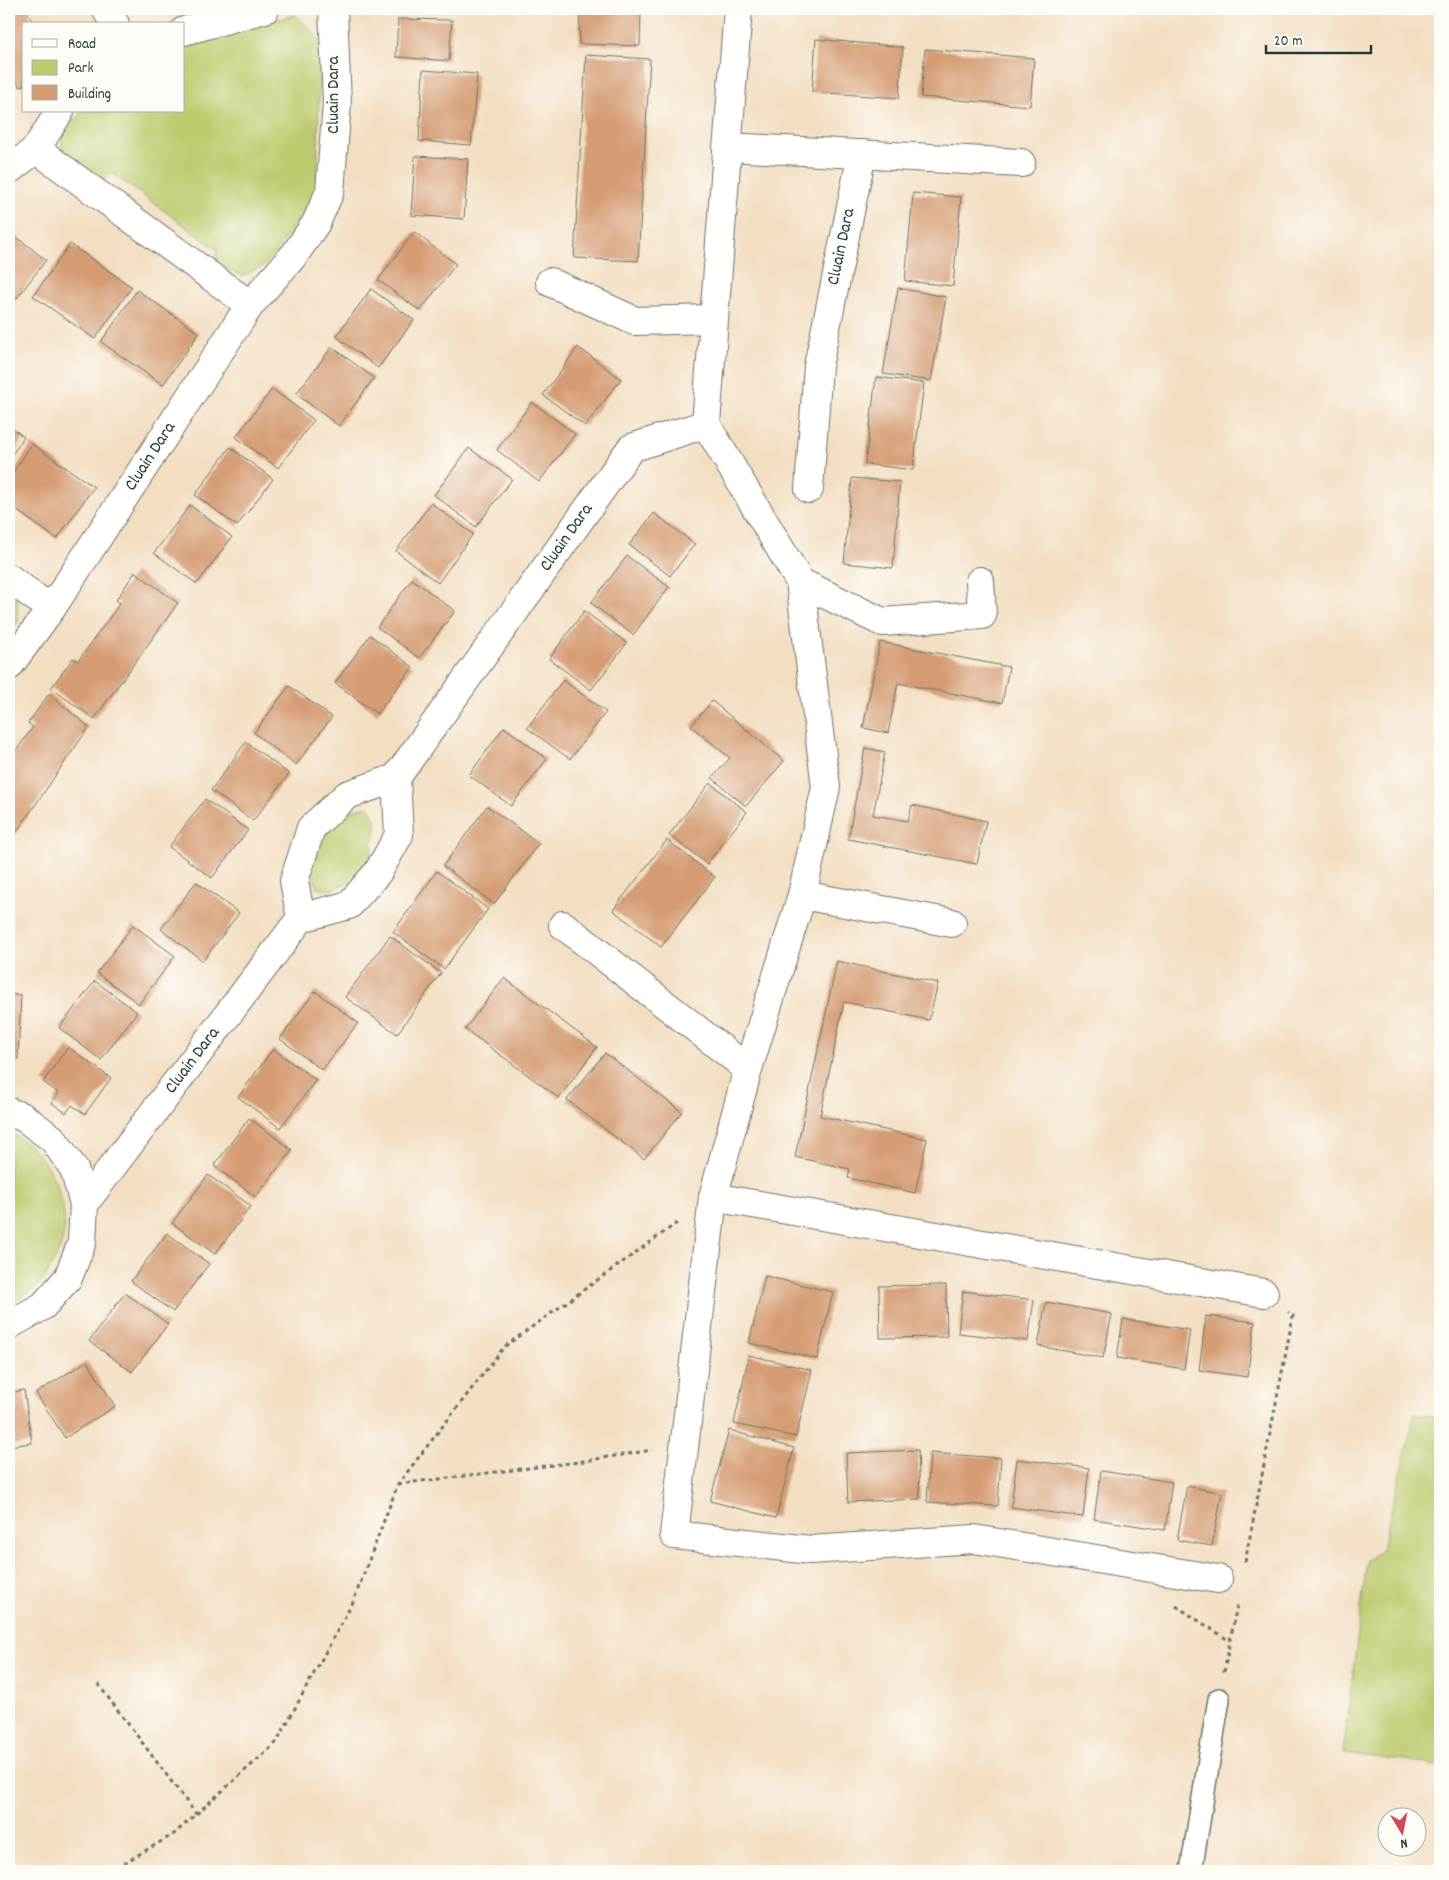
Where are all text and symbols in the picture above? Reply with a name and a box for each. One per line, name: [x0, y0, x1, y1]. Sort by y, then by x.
legend: [22, 22, 185, 112]
scale bar: [1266, 22, 1372, 54]
text: 20 m: [1274, 31, 1302, 53]
text: Road: [68, 34, 96, 56]
street label: Cluain Dara: [322, 55, 347, 134]
text: Park: [68, 58, 94, 80]
text: Building: [68, 84, 111, 106]
street label: Cluain Dara: [822, 206, 862, 288]
street label: Cluain Dara: [119, 417, 183, 497]
street label: Cluain Dara: [534, 498, 600, 577]
street label: Cluain Dara: [160, 1022, 227, 1100]
north arrow: [1376, 1808, 1426, 1858]
text: N: [1399, 1832, 1409, 1853]

